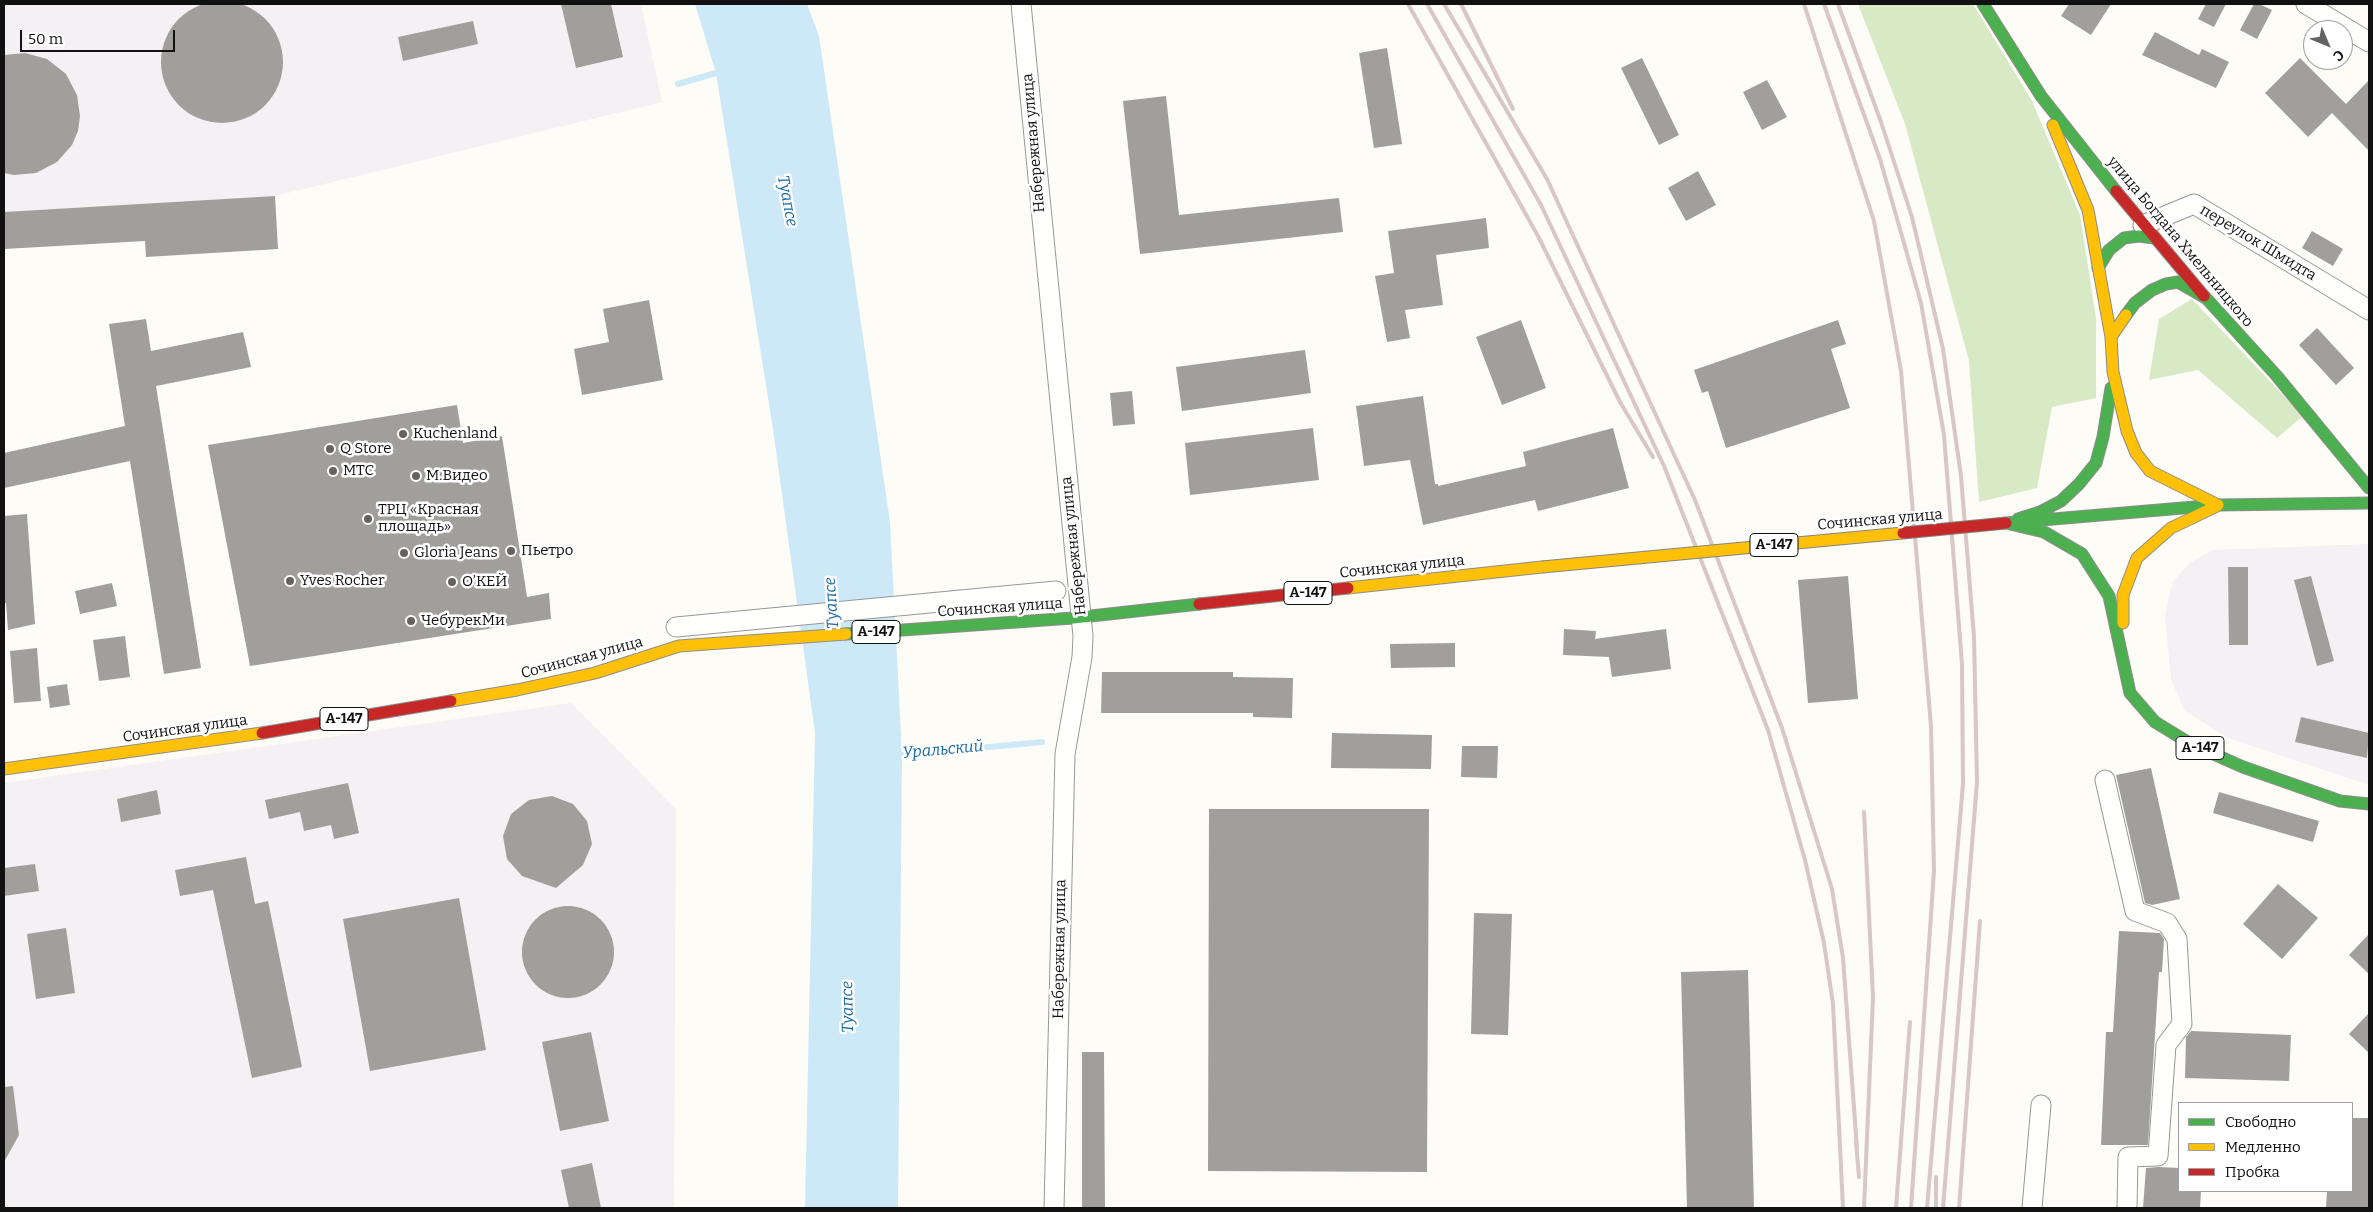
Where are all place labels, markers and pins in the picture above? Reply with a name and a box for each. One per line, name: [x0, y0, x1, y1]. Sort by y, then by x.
place label: Kuchenland: [413, 425, 498, 443]
marker: Kuchenland: [397, 428, 409, 440]
place label: Q Store: [340, 440, 391, 458]
marker: Q Store: [324, 443, 336, 455]
place label: МТС: [343, 462, 374, 480]
marker: МТС: [327, 465, 339, 477]
place label: М.Видео: [426, 467, 487, 485]
marker: М.Видео: [410, 470, 422, 482]
place label: ТРЦ «Красная площадь»: [378, 501, 479, 536]
marker: ТРЦ «Красная площадь»: [362, 513, 374, 525]
place label: Пьетро: [521, 542, 573, 560]
place label: Gloria Jeans: [414, 544, 498, 562]
marker: Пьетро: [505, 545, 517, 557]
marker: Gloria Jeans: [398, 547, 410, 559]
place label: Yves Rocher: [300, 572, 385, 590]
place label: О’КЕЙ: [462, 573, 507, 591]
marker: Yves Rocher: [284, 575, 296, 587]
marker: О’КЕЙ: [446, 576, 458, 588]
place label: ЧебурекМи: [421, 612, 505, 630]
marker: ЧебурекМи: [405, 615, 417, 627]

